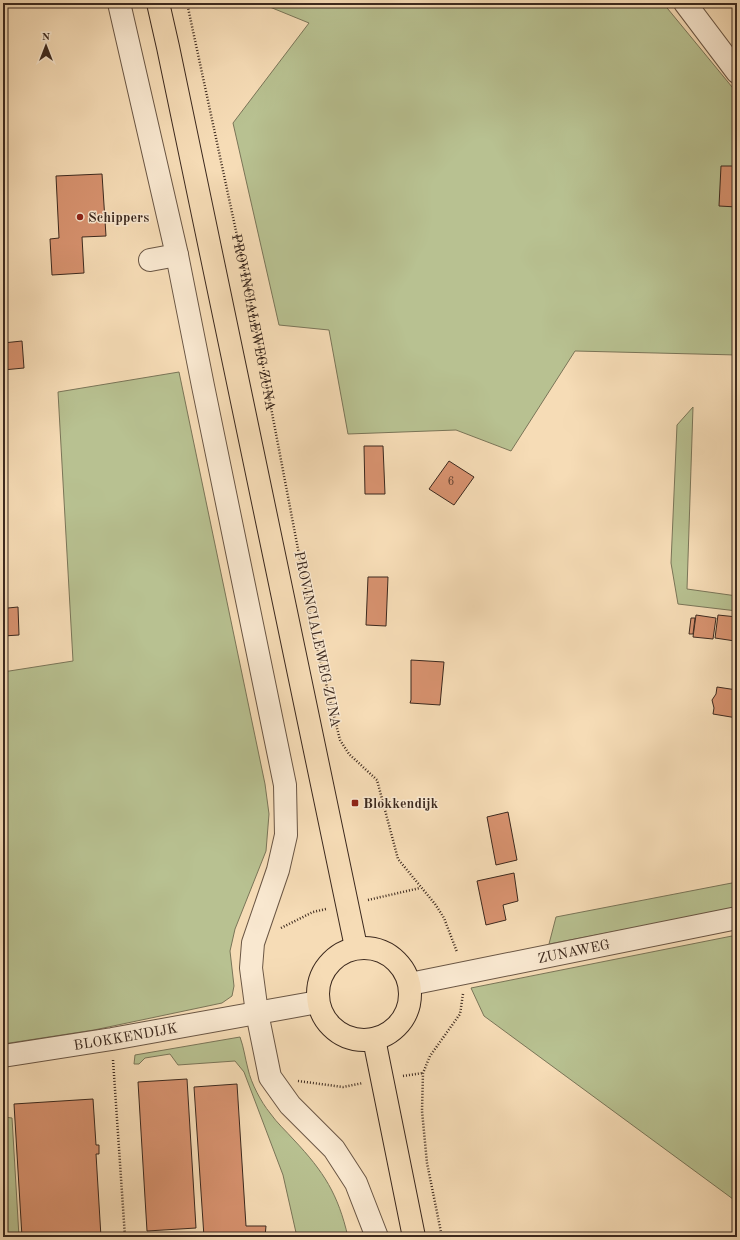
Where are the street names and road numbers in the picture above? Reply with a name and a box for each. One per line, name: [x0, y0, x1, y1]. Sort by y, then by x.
street label: PROVINCIALEWEG ZUNA: [229, 233, 277, 412]
street label: PROVINCIALEWEG ZUNA: [291, 550, 343, 729]
street label: ZUNAWEG: [536, 938, 611, 966]
street label: BLOKKENDIJK: [73, 1021, 179, 1053]

